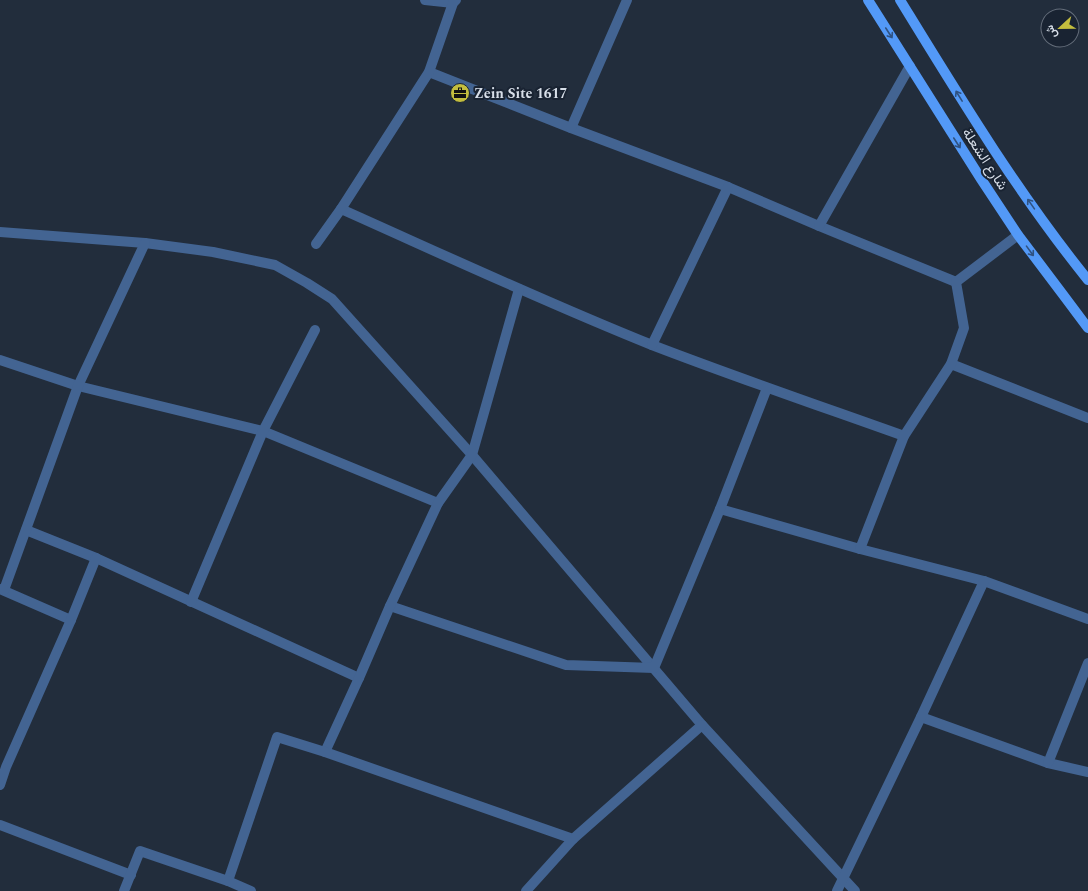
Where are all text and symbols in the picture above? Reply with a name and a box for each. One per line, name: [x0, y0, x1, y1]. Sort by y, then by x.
north arrow: [1040, 8, 1080, 48]
text: ش: [1041, 22, 1062, 41]
one-way arrow: [885, 27, 893, 38]
office icon: Zein Site 1617: [449, 82, 471, 104]
place label: Zein Site 1617: [474, 83, 567, 104]
one-way arrow: [955, 91, 963, 102]
street label: شارع الشعلة: [957, 124, 1013, 194]
one-way arrow: [954, 137, 962, 149]
one-way arrow: [1027, 199, 1035, 210]
one-way arrow: [1026, 245, 1034, 256]

